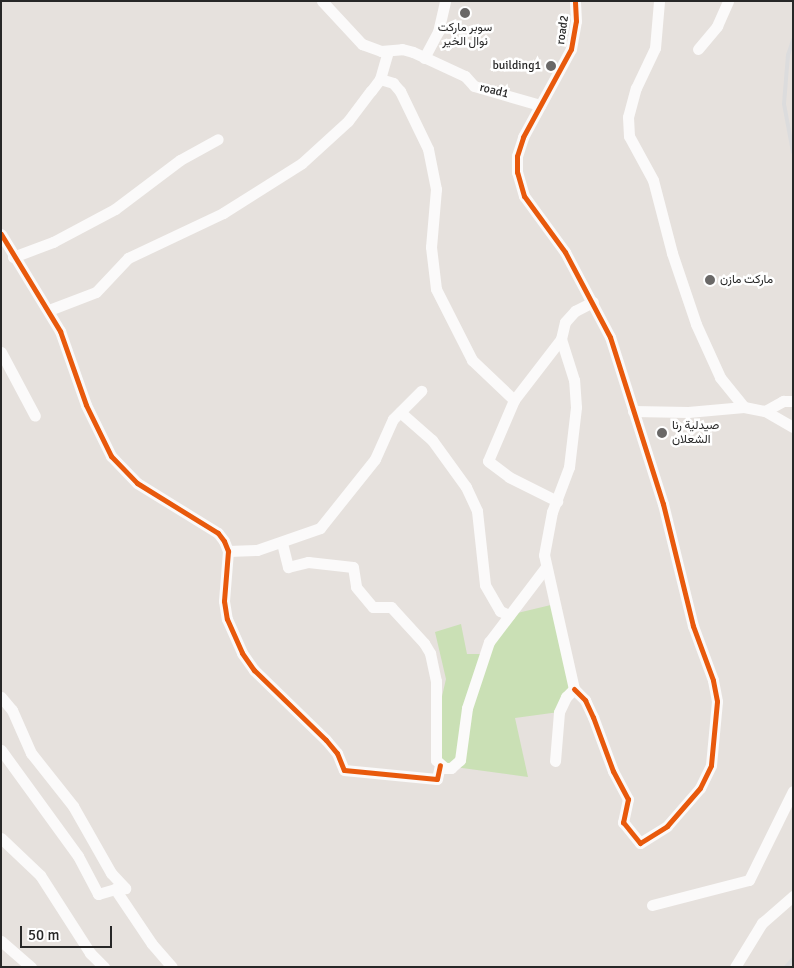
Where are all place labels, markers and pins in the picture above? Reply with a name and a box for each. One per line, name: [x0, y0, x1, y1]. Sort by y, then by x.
marker: سوبر ماركت نوال الخير: [459, 7, 471, 19]
place label: سوبر ماركت نوال الخير: [438, 21, 492, 49]
place label: building1: [493, 59, 541, 73]
marker: building1: [545, 60, 557, 72]
place label: ماركت مازن: [720, 273, 773, 287]
marker: ماركت مازن: [704, 274, 716, 286]
place label: صيدلية رنا الشعلان: [672, 419, 719, 447]
marker: صيدلية رنا الشعلان: [656, 427, 668, 439]

